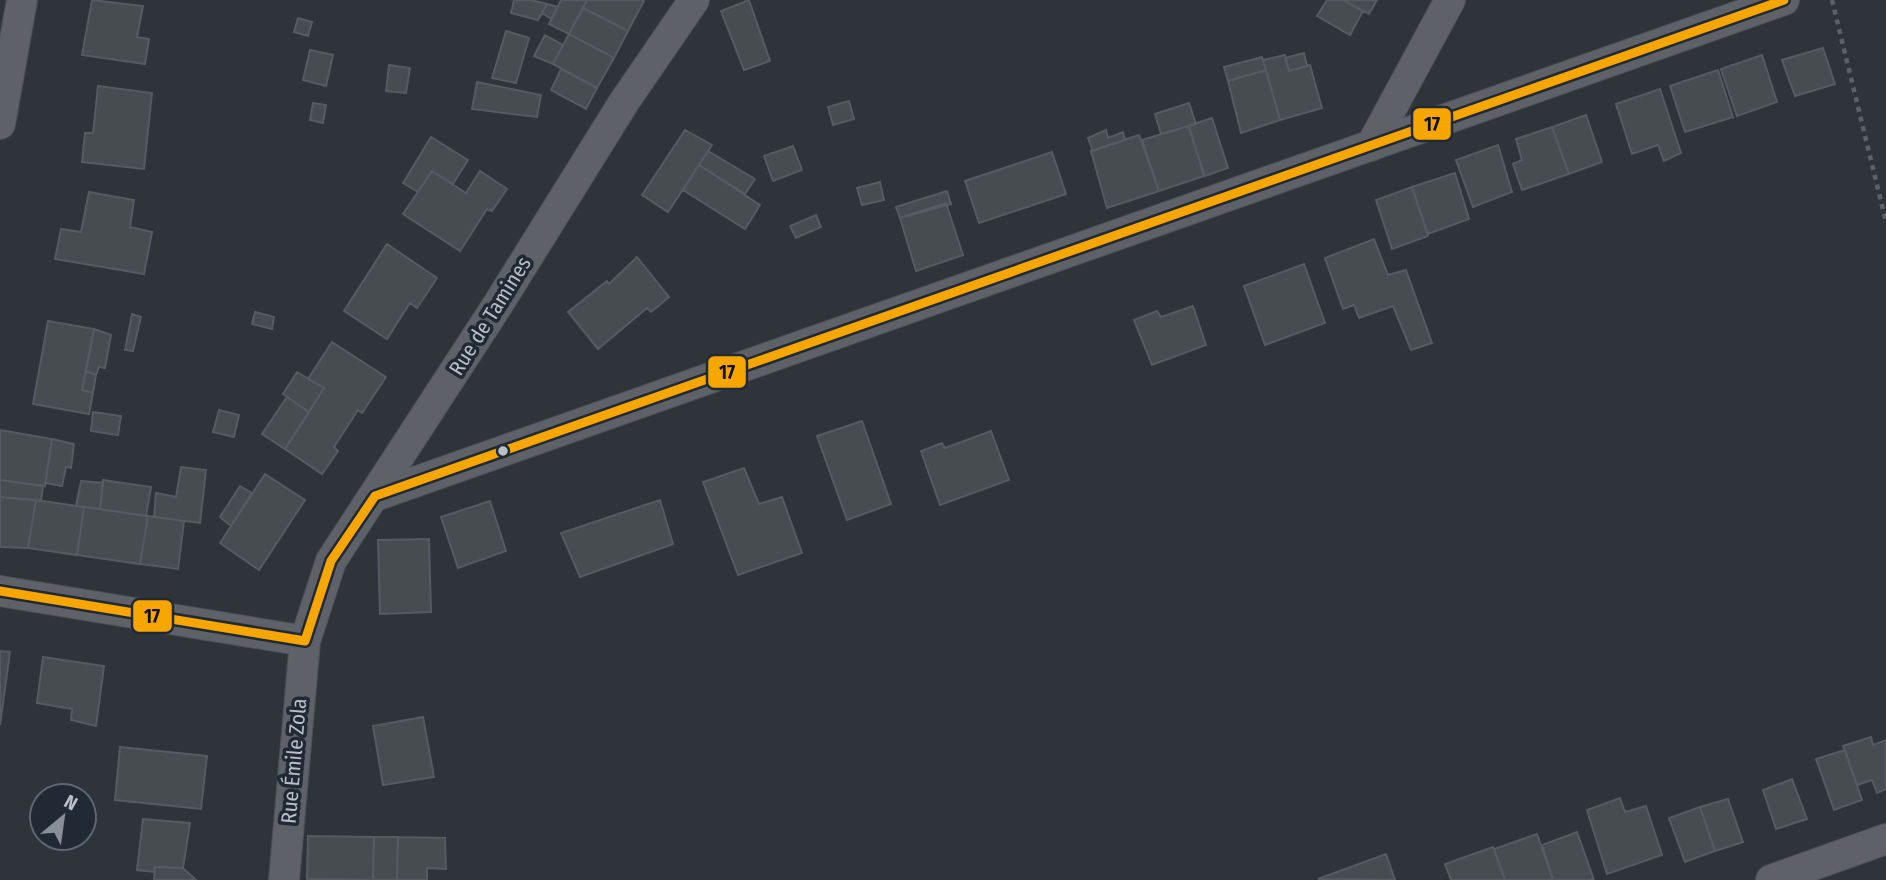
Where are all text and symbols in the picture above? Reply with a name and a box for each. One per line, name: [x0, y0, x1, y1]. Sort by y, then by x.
line badge: 17: [1412, 107, 1452, 141]
text: 17: [1424, 113, 1440, 136]
street label: Rue de Tamines: [443, 252, 537, 380]
line badge: 17: [707, 355, 747, 389]
text: 17: [719, 361, 735, 384]
unlabelled marker: [496, 444, 510, 458]
line badge: 17: [132, 599, 173, 633]
text: 17: [144, 605, 160, 628]
street label: Rue Émile Zola: [276, 697, 312, 825]
north arrow: [28, 782, 98, 852]
text: N: [60, 790, 82, 815]

